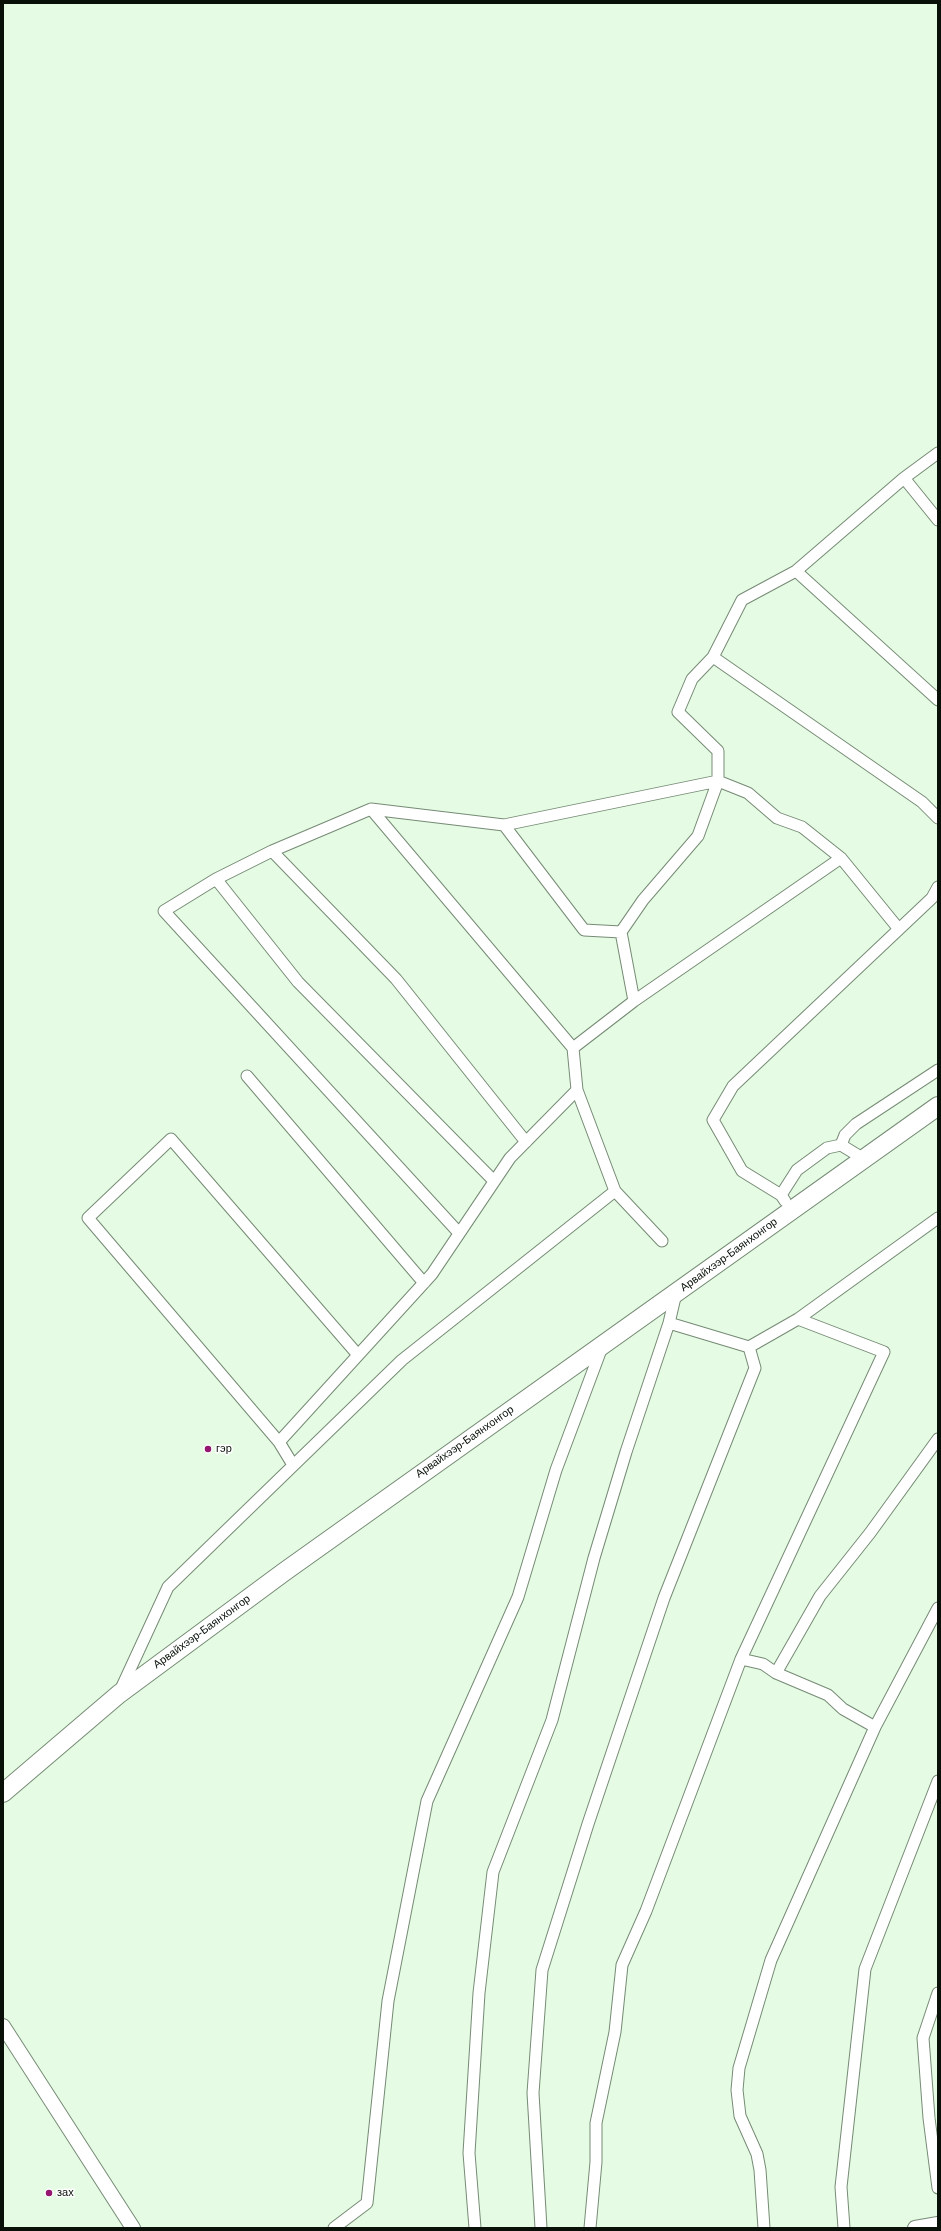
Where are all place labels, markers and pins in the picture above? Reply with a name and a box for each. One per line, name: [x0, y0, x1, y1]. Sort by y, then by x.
place label: гэр: [216, 1442, 232, 1456]
marker: гэр: [203, 1444, 213, 1454]
place label: зах: [57, 2186, 74, 2200]
marker: зах: [44, 2188, 54, 2198]

